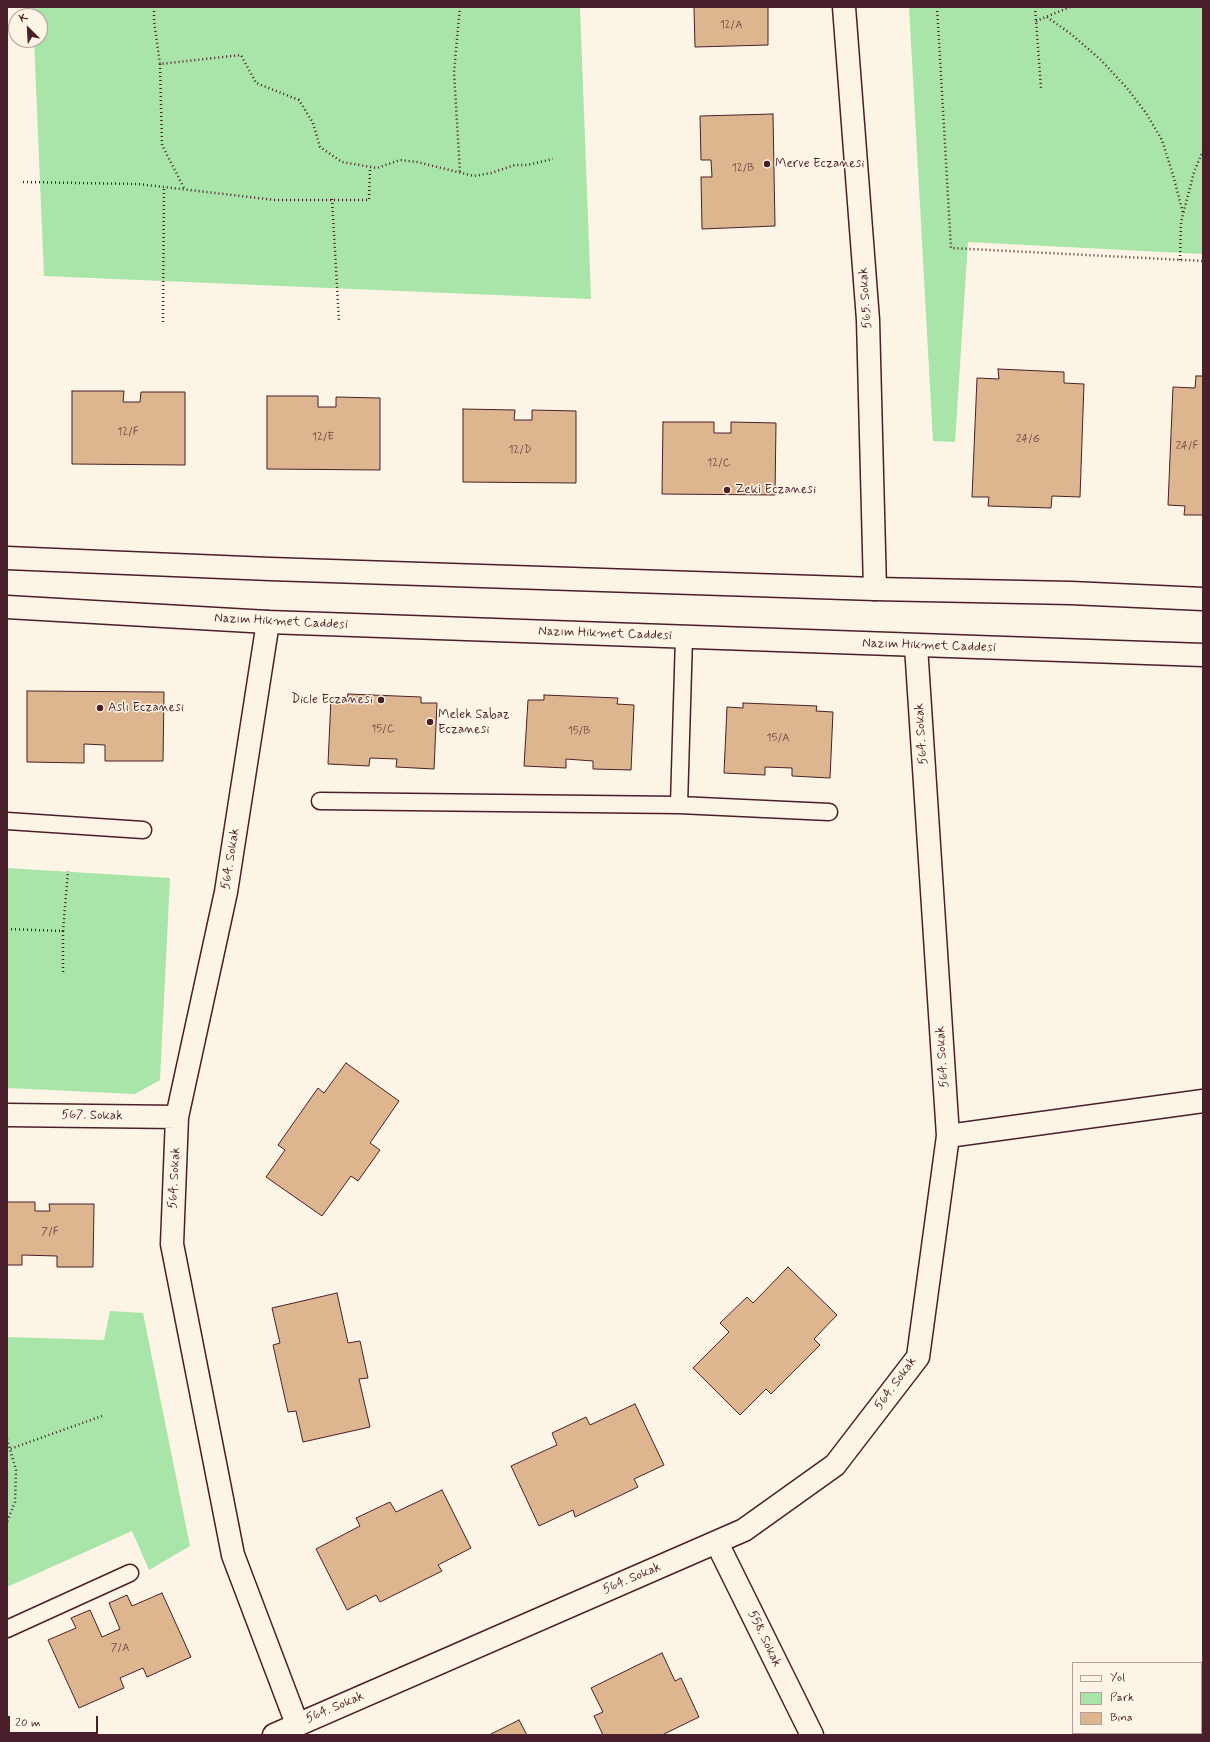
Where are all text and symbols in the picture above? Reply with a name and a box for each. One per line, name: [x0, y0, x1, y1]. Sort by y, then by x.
north arrow: [8, 8, 48, 48]
text: K: [17, 10, 30, 26]
house number: 12/A: [720, 19, 742, 33]
place label: Merve Eczanesi: [775, 156, 865, 172]
marker: Merve Eczanesi: [762, 159, 772, 169]
house number: 12/B: [732, 162, 754, 176]
street label: 565. Sokak: [856, 267, 876, 329]
house number: 12/F: [117, 426, 139, 440]
house number: 12/E: [312, 431, 334, 445]
house number: 24/G: [1016, 433, 1040, 447]
house number: 24/F: [1176, 440, 1198, 454]
house number: 12/D: [508, 444, 532, 458]
house number: 12/C: [707, 457, 731, 471]
place label: Zeki Eczanesi: [735, 482, 816, 498]
marker: Zeki Eczanesi: [722, 485, 732, 495]
street label: Nazım Hikmet Caddesi: [214, 611, 348, 633]
street label: Nazım Hikmet Caddesi: [538, 624, 672, 644]
street label: Nazım Hikmet Caddesi: [862, 636, 996, 656]
place label: Dicle Eczanesi: [291, 692, 373, 708]
marker: Dicle Eczanesi: [376, 695, 386, 705]
place label: Aslı Eczanesi: [108, 700, 184, 716]
marker: Aslı Eczanesi: [95, 703, 105, 713]
street label: 564. Sokak: [912, 703, 932, 765]
place label: Melek Sabaz Eczanesi: [438, 707, 510, 738]
marker: Melek Sabaz Eczanesi: [425, 717, 435, 727]
house number: 15/C: [371, 723, 395, 737]
house number: 15/B: [568, 725, 590, 739]
house number: 15/A: [767, 732, 789, 746]
street label: 564. Sokak: [218, 827, 244, 891]
street label: 564. Sokak: [933, 1026, 953, 1088]
street label: 567. Sokak: [61, 1108, 123, 1124]
street label: 564. Sokak: [166, 1147, 184, 1209]
house number: 7/F: [41, 1226, 59, 1240]
street label: 564. Sokak: [872, 1354, 920, 1414]
street label: 564. Sokak: [601, 1560, 663, 1598]
street label: 558. Sokak: [744, 1608, 784, 1670]
house number: 7/A: [111, 1642, 129, 1656]
legend: [1072, 1662, 1202, 1734]
text: Yol: [1110, 1670, 1125, 1686]
street label: 564. Sokak: [304, 1689, 366, 1727]
text: Park: [1110, 1690, 1134, 1706]
scale bar: [10, 1708, 100, 1734]
text: Bina: [1110, 1710, 1133, 1726]
text: 20 m: [15, 1715, 41, 1731]

